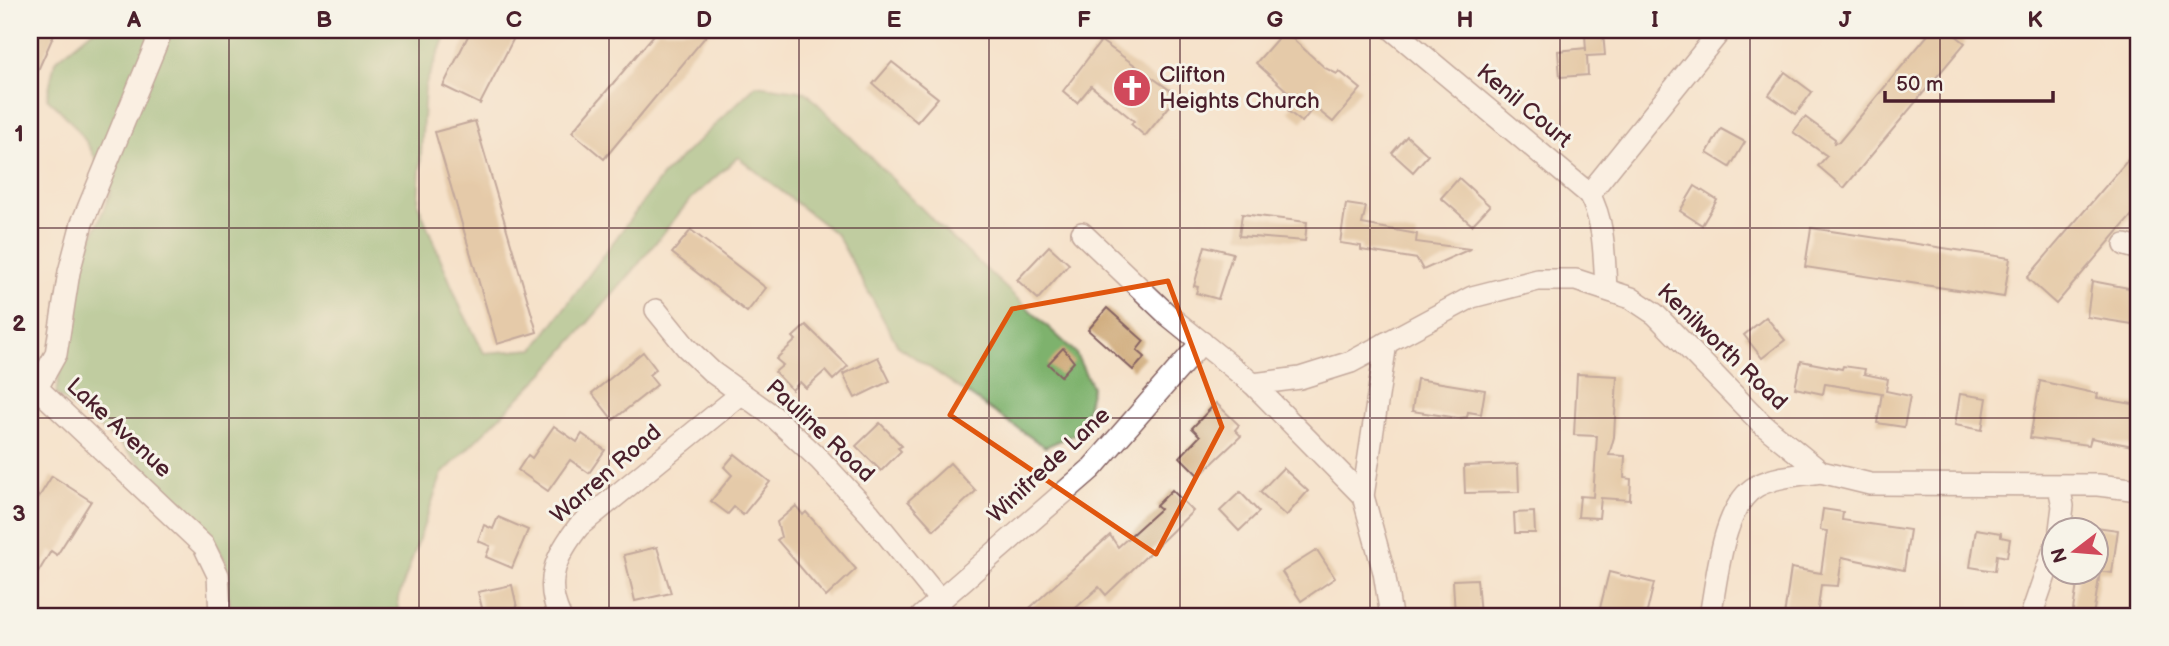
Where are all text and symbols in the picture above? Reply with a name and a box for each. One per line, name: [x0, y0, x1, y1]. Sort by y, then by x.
text: A: [126, 6, 142, 34]
text: B: [316, 6, 332, 34]
text: C: [506, 6, 522, 34]
text: D: [696, 6, 712, 34]
text: E: [887, 6, 902, 34]
text: F: [1077, 6, 1091, 34]
text: G: [1267, 6, 1284, 34]
text: H: [1456, 6, 1474, 34]
text: I: [1651, 6, 1659, 34]
text: J: [1839, 6, 1852, 34]
text: K: [2027, 6, 2043, 34]
street label: Kenil Court: [1471, 58, 1577, 154]
scale bar: [1885, 60, 2054, 104]
place label: Clifton Heights Church: [1159, 61, 1320, 115]
church icon: Clifton Heights Church: [1111, 67, 1153, 109]
text: 50 m: [1896, 72, 1943, 97]
text: 1: [14, 120, 24, 148]
street label: Kenilworth Road: [1651, 278, 1793, 416]
text: 2: [12, 310, 26, 338]
street label: Lake Avenue: [61, 372, 177, 484]
street label: Pauline Road: [760, 374, 880, 488]
street label: Winifrede Lane: [982, 401, 1116, 529]
street label: Warren Road: [545, 418, 667, 530]
text: 3: [12, 500, 26, 528]
north arrow: [2039, 516, 2110, 586]
text: N: [2047, 545, 2073, 565]

